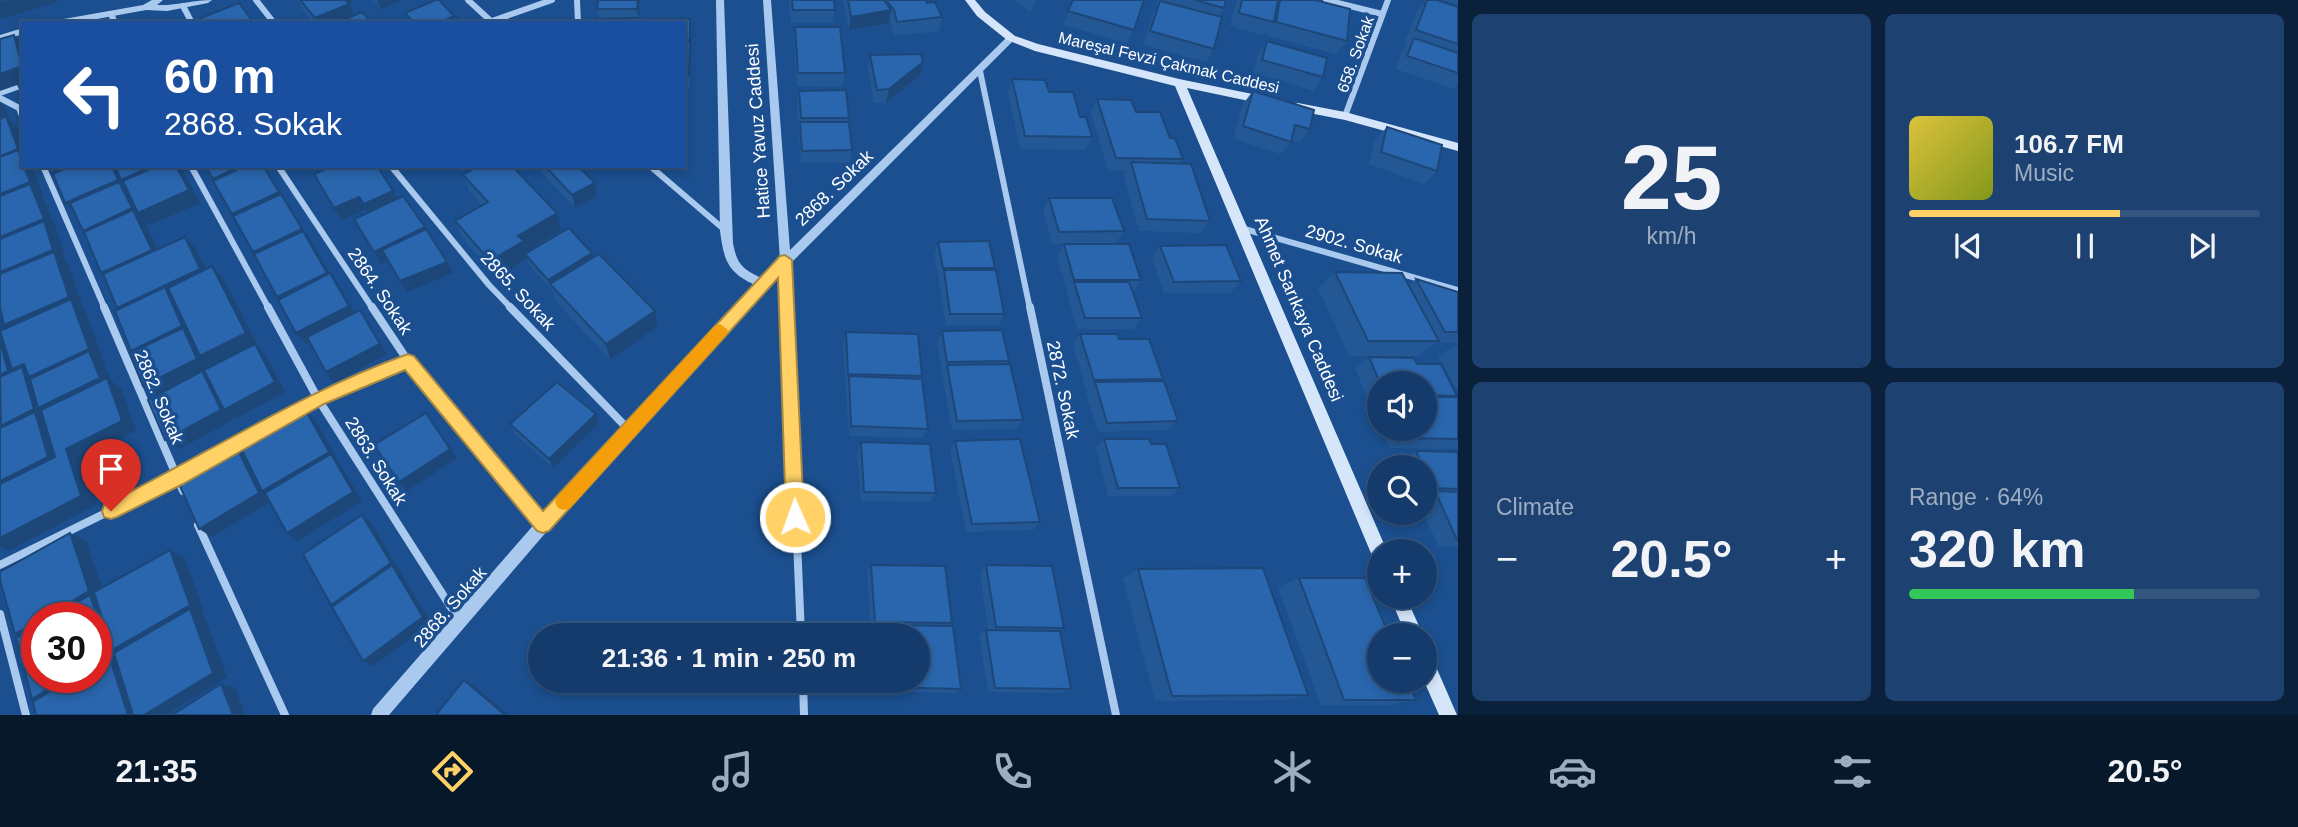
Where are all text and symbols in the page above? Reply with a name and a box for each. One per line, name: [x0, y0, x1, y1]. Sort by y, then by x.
street label: 658. Sokak: [1334, 13, 1377, 95]
street label: Mareşal Fevzi Çakmak Caddesi: [1057, 29, 1281, 96]
street label: Hatice Yavuz Caddesi: [742, 43, 774, 219]
icon: left: [49, 49, 140, 140]
text: 60 m: [164, 49, 276, 103]
text: 2868. Sokak: [164, 106, 342, 142]
text: 25: [1621, 127, 1722, 228]
text: 106.7 FM: [2014, 129, 2124, 159]
street label: 2868. Sokak: [791, 145, 878, 230]
text: Music: [2014, 160, 2074, 186]
street label: Ahmet Sarıkaya Caddesi: [1251, 213, 1347, 405]
street label: 2902. Sokak: [1303, 221, 1406, 268]
text: km/h: [1647, 223, 1696, 249]
icon: previous: [1949, 227, 1987, 265]
icon: pause: [2066, 227, 2104, 265]
icon: next: [2183, 227, 2221, 265]
street label: 2864. Sokak: [344, 244, 417, 339]
street label: 2865. Sokak: [477, 248, 560, 335]
street label: 2872. Sokak: [1043, 339, 1083, 442]
street label: 2862. Sokak: [130, 347, 188, 448]
map controls: [1367, 371, 1437, 693]
button: sound: [1367, 371, 1437, 441]
street label: 2863. Sokak: [341, 413, 412, 510]
pin: [81, 439, 141, 511]
icon: arrive: [92, 450, 130, 488]
button: search: [1367, 455, 1437, 525]
position arrow: [758, 480, 832, 554]
text: Range · 64%: [1909, 484, 2043, 510]
text: Climate: [1496, 494, 1574, 520]
text: 320 km: [1909, 520, 2085, 578]
text: 20.5°: [1610, 530, 1733, 588]
text: −: [1496, 538, 1518, 580]
text: +: [1825, 538, 1847, 580]
button: +: [1367, 539, 1437, 609]
street label: 2868. Sokak: [410, 562, 491, 651]
speed limit sign: 30: [21, 602, 112, 693]
button: −: [1367, 623, 1437, 693]
text: 21:36 · 1 min · 250 m: [602, 643, 856, 673]
icon: directions: [428, 747, 477, 796]
icon: music: [708, 747, 757, 796]
icon: phone: [988, 747, 1037, 796]
icon: climate: [1268, 747, 1317, 796]
icon: car: [1548, 747, 1597, 796]
icon: filters: [1828, 747, 1877, 796]
text: 21:35: [115, 753, 197, 789]
text: 20.5°: [2107, 753, 2182, 789]

